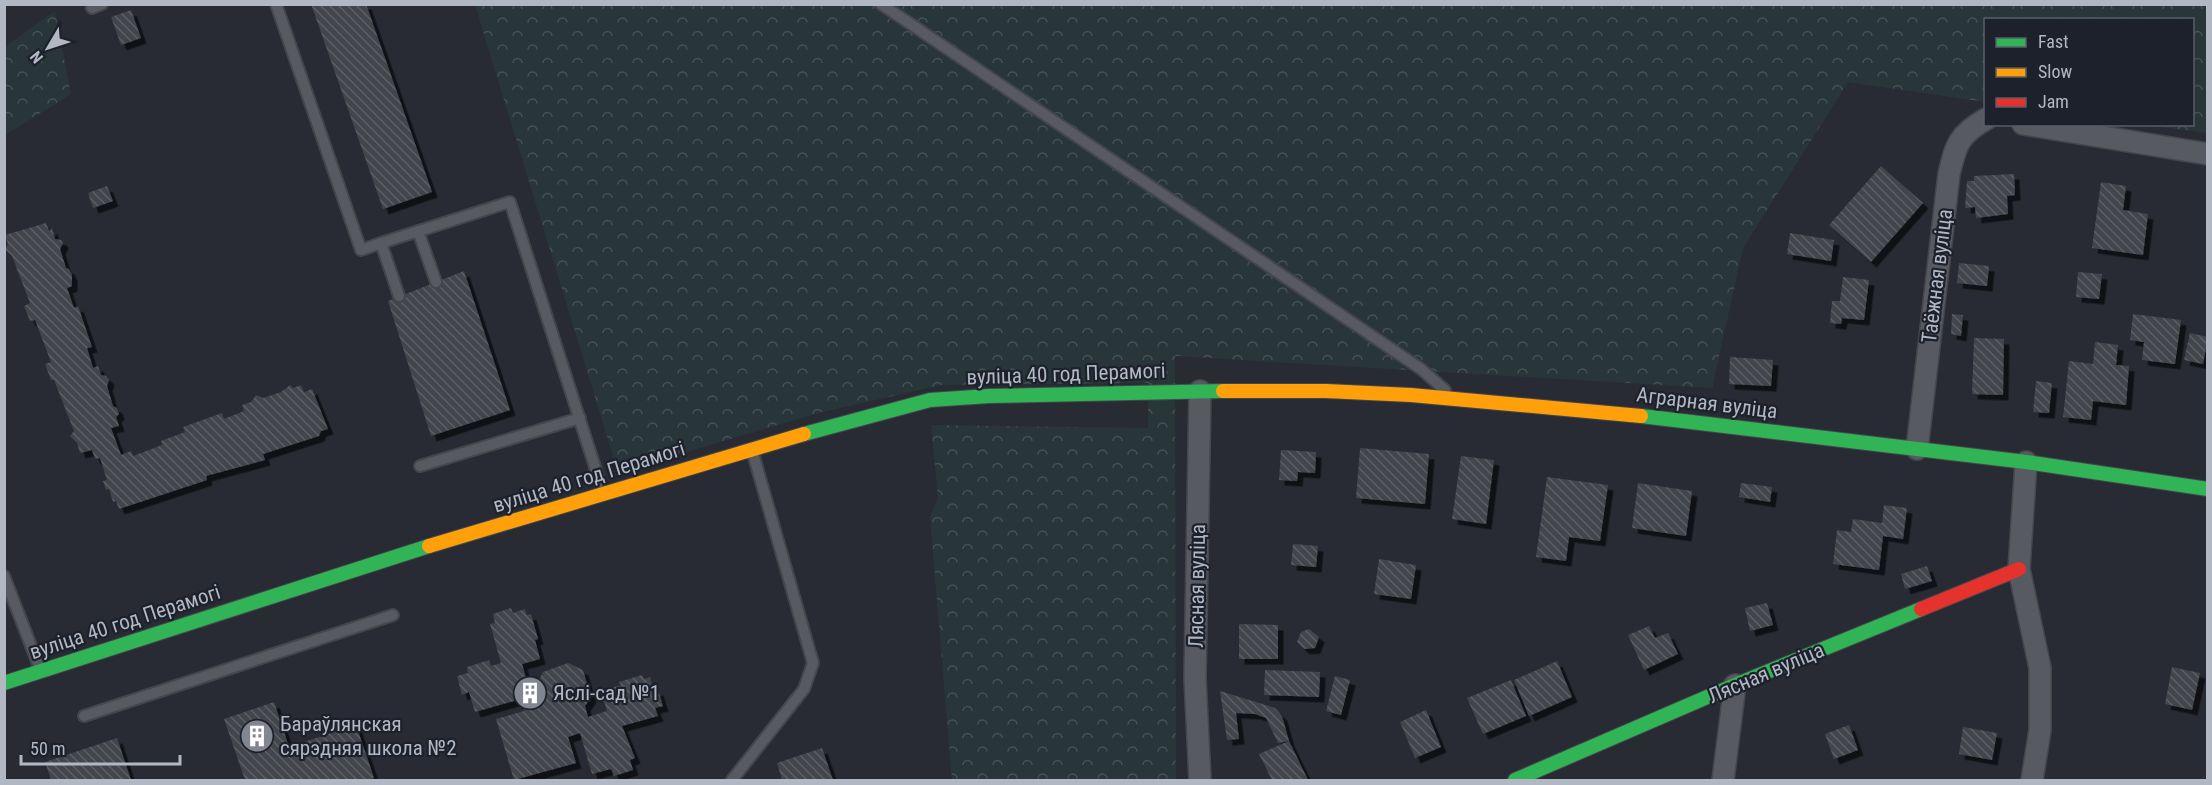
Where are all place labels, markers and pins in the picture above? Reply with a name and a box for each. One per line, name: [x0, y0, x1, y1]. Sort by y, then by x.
building icon: Яслі-сад №1: [512, 675, 548, 711]
place label: Яслі-сад №1: [553, 681, 660, 705]
place label: Бараўлянская сярэдняя школа №2: [280, 712, 457, 760]
building icon: Бараўлянская сярэдняя школа №2: [239, 718, 275, 754]

